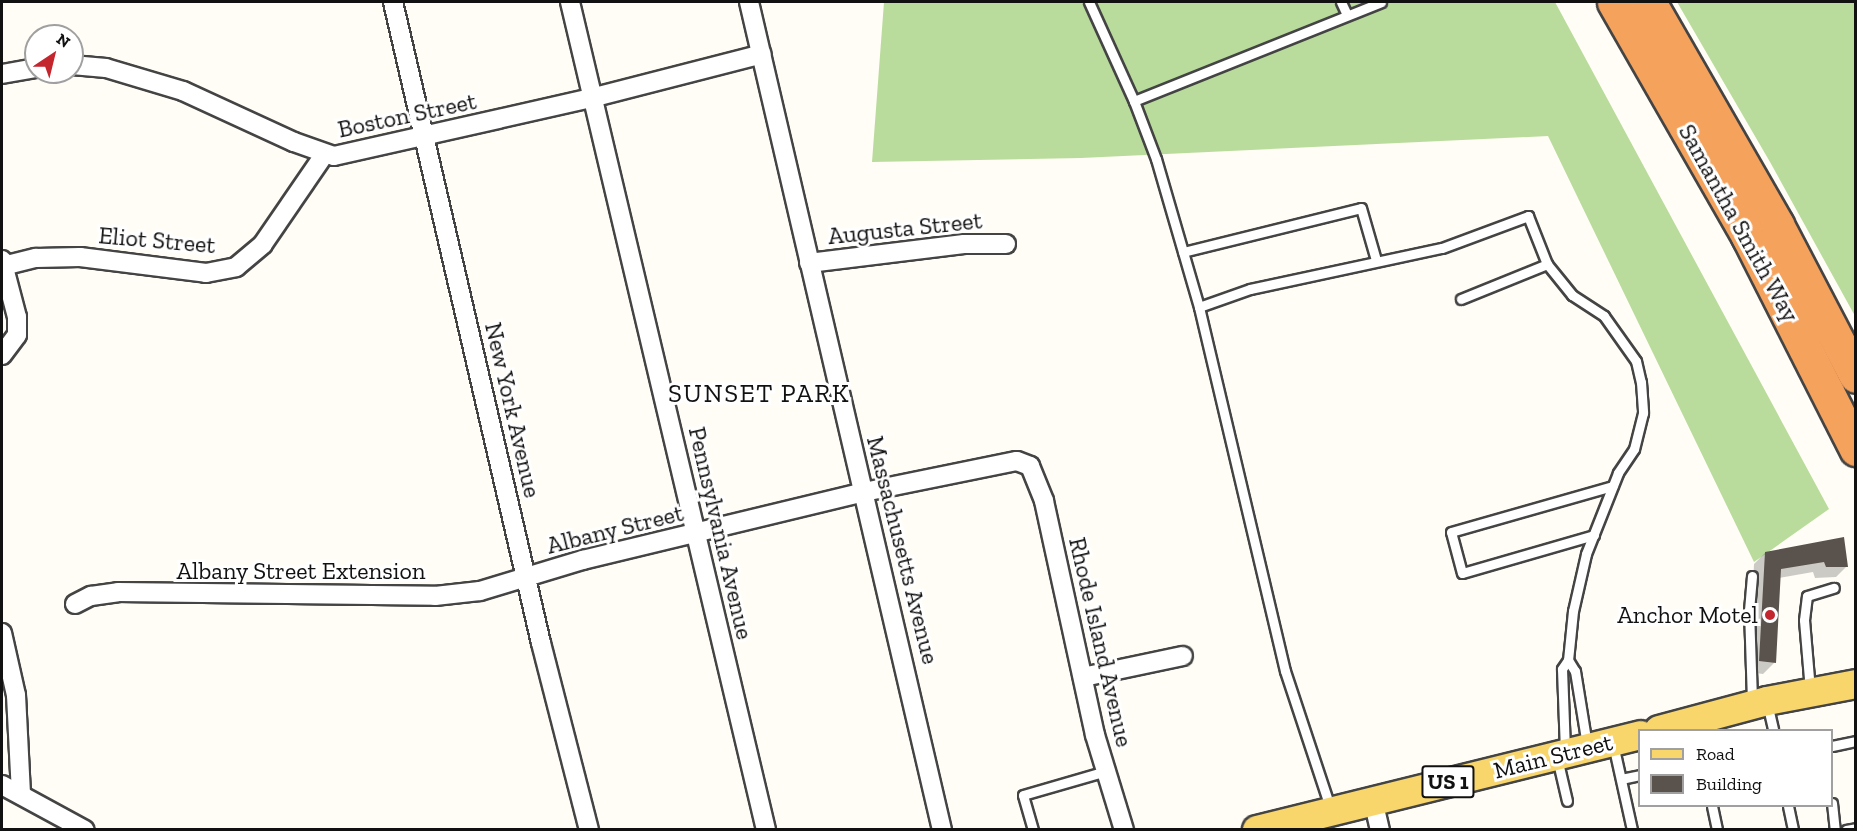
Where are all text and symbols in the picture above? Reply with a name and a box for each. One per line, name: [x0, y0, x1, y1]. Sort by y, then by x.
north arrow: [24, 24, 84, 84]
text: N: [53, 29, 74, 52]
street label: Boston Street: [335, 86, 479, 144]
street label: Samantha Smith Way: [1672, 119, 1806, 327]
street label: Augusta Street: [826, 206, 984, 250]
street label: Eliot Street: [97, 221, 217, 259]
street label: New York Avenue: [479, 319, 547, 501]
district label: SUNSET PARK: [668, 378, 850, 410]
street label: Pennsylvania Avenue: [682, 424, 760, 642]
street label: Massachusetts Avenue: [861, 433, 945, 667]
street label: Albany Street: [543, 498, 687, 560]
street label: Rhode Island Avenue: [1063, 534, 1139, 750]
street label: Albany Street Extension: [176, 557, 426, 585]
place label: Anchor Motel: [1617, 601, 1758, 629]
marker: Anchor Motel: [1763, 608, 1777, 622]
street label: Main Street: [1490, 727, 1616, 785]
legend: [1638, 729, 1833, 807]
text: Road: [1696, 743, 1735, 765]
road number: US 1: [1421, 763, 1475, 801]
text: Building: [1696, 773, 1762, 795]

